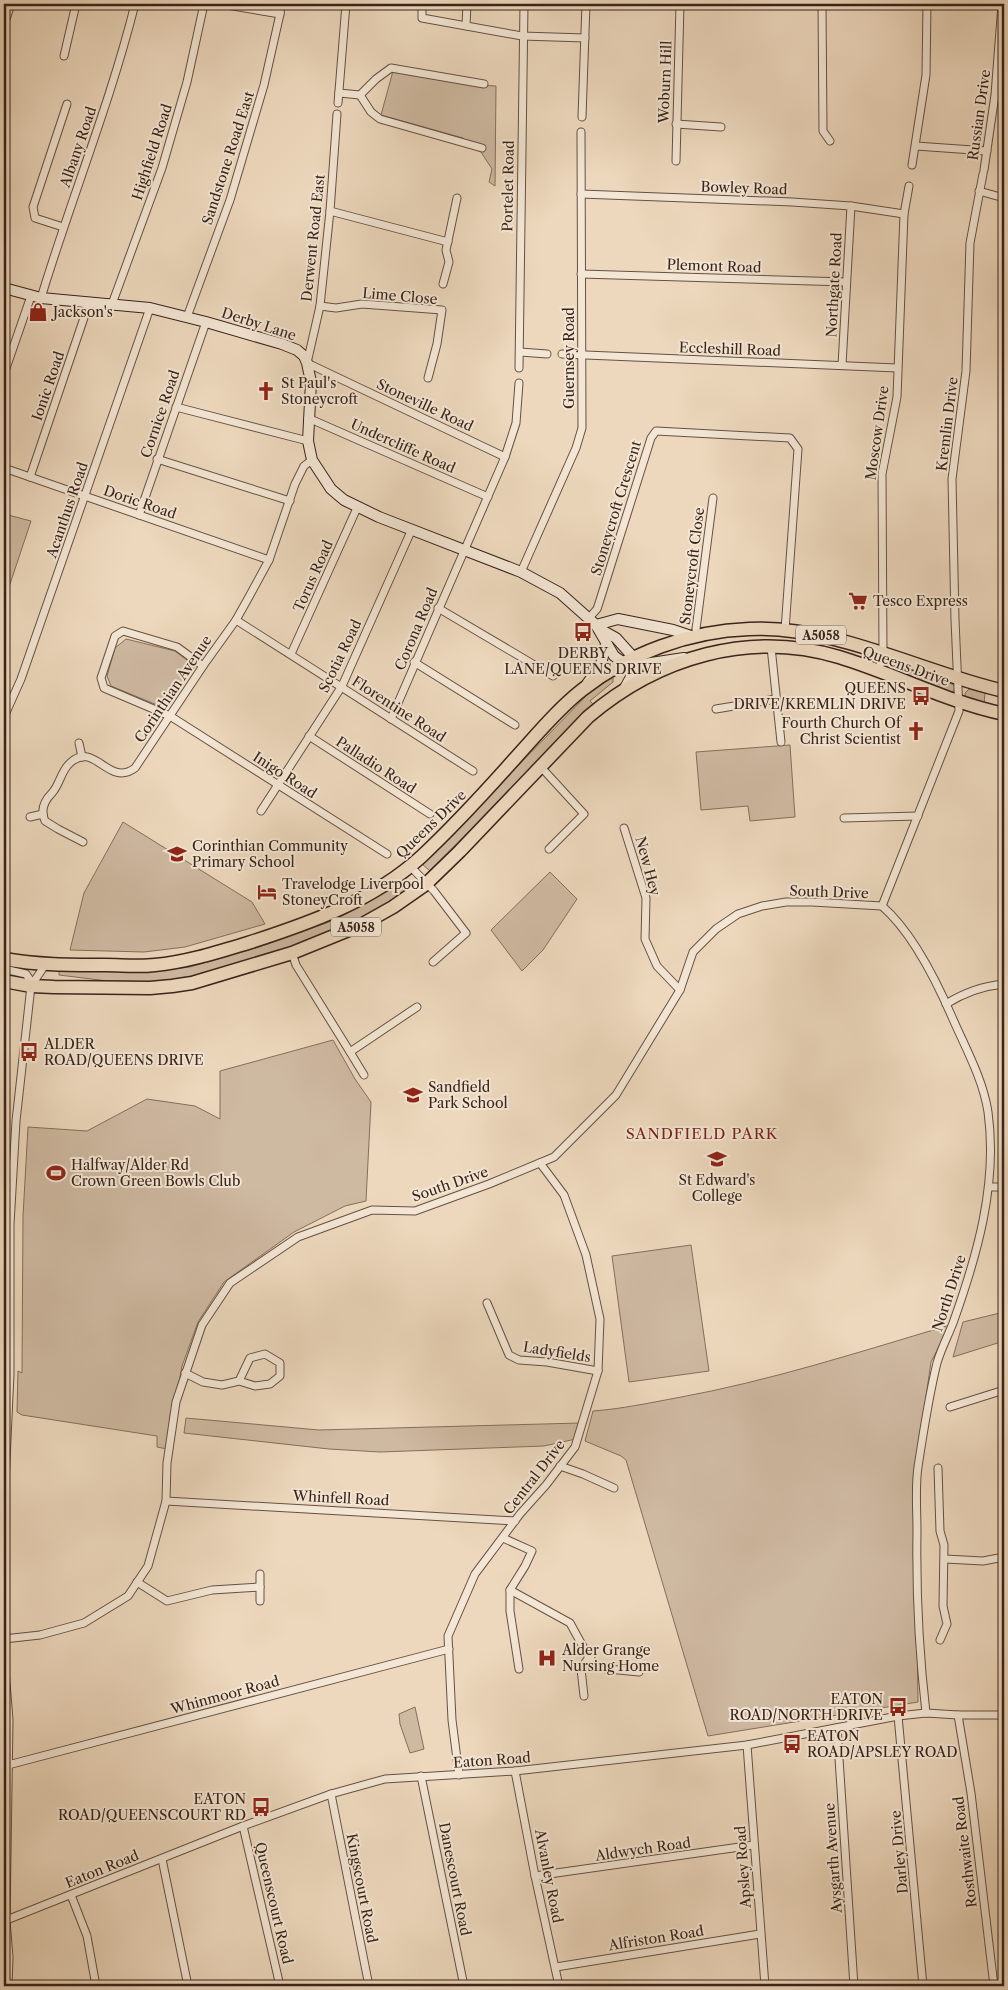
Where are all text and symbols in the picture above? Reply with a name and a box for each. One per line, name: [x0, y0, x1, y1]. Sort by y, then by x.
street label: Woburn Hill: [655, 40, 675, 125]
street label: Russian Drive: [964, 68, 994, 162]
street label: Sandstone Road East: [198, 89, 258, 227]
street label: Highfield Road: [128, 101, 176, 202]
street label: Albany Road: [55, 104, 100, 191]
street label: Portelet Road: [498, 140, 518, 232]
street label: Derwent Road East: [297, 173, 329, 303]
street label: Bowley Road: [700, 177, 788, 199]
street label: Northgate Road: [822, 232, 846, 338]
street label: Plemont Road: [666, 255, 762, 277]
street label: Lime Close: [362, 284, 439, 308]
shop icon: Jackson's: [27, 301, 49, 323]
place label: Jackson's: [51, 303, 113, 321]
street label: Derby Lane: [219, 303, 299, 345]
street label: Guernsey Road: [560, 307, 578, 409]
street label: Eccleshill Road: [679, 338, 782, 360]
street label: Ionic Road: [28, 348, 68, 423]
street label: Cornice Road: [137, 367, 184, 460]
place label: St Paul's Stoneycroft: [281, 374, 358, 408]
street label: Stoneville Road: [374, 375, 477, 435]
street label: Kremlin Drive: [932, 376, 962, 472]
church icon: St Paul's Stoneycroft: [255, 380, 277, 402]
street label: Moscow Drive: [861, 384, 893, 481]
street label: Undercliffe Road: [348, 415, 459, 477]
street label: Stoneycroft Crescent: [587, 438, 645, 578]
street label: Acanthus Road: [42, 459, 92, 561]
street label: Doric Road: [101, 481, 179, 523]
street label: Stoneycroft Close: [676, 506, 708, 626]
street label: Torus Road: [289, 537, 337, 615]
street label: Corona Road: [391, 585, 442, 673]
supermarket icon: Tesco Express: [847, 590, 869, 612]
place label: Tesco Express: [873, 592, 968, 610]
street label: Scotia Road: [315, 616, 366, 695]
bus stop icon: DERBY LANE/QUEENS DRIVE: [572, 621, 594, 643]
road number: A5058: [796, 626, 846, 644]
street label: Corinthian Avenue: [130, 632, 216, 746]
street label: Queens Drive: [860, 642, 952, 690]
place label: DERBY LANE/QUEENS DRIVE: [504, 644, 662, 678]
street label: Florentine Road: [349, 672, 450, 746]
place label: QUEENS DRIVE/KREMLIN DRIVE: [733, 679, 906, 713]
bus stop icon: QUEENS DRIVE/KREMLIN DRIVE: [910, 685, 932, 707]
place label: Fourth Church Of Christ Scientist: [782, 714, 903, 748]
church icon: Fourth Church Of Christ Scientist: [905, 720, 927, 742]
street label: Palladio Road: [333, 732, 420, 798]
street label: Inigo Road: [250, 748, 321, 803]
street label: Queens Drive: [392, 786, 470, 862]
street label: New Hey: [631, 834, 665, 898]
place label: Corinthian Community Primary School: [192, 837, 348, 871]
school or university icon: Corinthian Community Primary School: [166, 843, 188, 865]
place label: Travelodge Liverpool StoneyCroft: [282, 875, 424, 909]
hotel icon: Travelodge Liverpool StoneyCroft: [256, 881, 278, 903]
street label: South Drive: [789, 882, 869, 902]
road number: A5058: [331, 918, 381, 936]
place label: ALDER ROAD/QUEENS DRIVE: [43, 1035, 204, 1069]
bus stop icon: ALDER ROAD/QUEENS DRIVE: [18, 1041, 40, 1063]
place label: Sandfield Park School: [428, 1078, 508, 1112]
school or university icon: Sandfield Park School: [402, 1084, 424, 1106]
district label: SANDFIELD PARK: [626, 1124, 779, 1143]
school or university icon: St Edward's College: [706, 1148, 728, 1170]
place label: Halfway/Alder Rd Crown Green Bowls Club: [71, 1156, 240, 1190]
sports icon: Halfway/Alder Rd Crown Green Bowls Club: [45, 1162, 67, 1184]
street label: South Drive: [410, 1163, 491, 1205]
place label: St Edward's College: [679, 1171, 755, 1205]
street label: North Drive: [928, 1252, 970, 1334]
street label: Ladyfields: [522, 1338, 592, 1366]
street label: Central Drive: [499, 1436, 569, 1518]
street label: Whinfell Road: [291, 1486, 390, 1510]
place label: Alder Grange Nursing Home: [561, 1641, 659, 1675]
hospital icon: Alder Grange Nursing Home: [536, 1647, 558, 1669]
street label: Whinmoor Road: [168, 1672, 282, 1718]
place label: EATON ROAD/NORTH DRIVE: [730, 1690, 883, 1724]
bus stop icon: EATON ROAD/NORTH DRIVE: [887, 1696, 909, 1718]
place label: EATON ROAD/APSLEY ROAD: [807, 1727, 958, 1761]
bus stop icon: EATON ROAD/APSLEY ROAD: [781, 1733, 803, 1755]
street label: Eaton Road: [453, 1748, 532, 1772]
place label: EATON ROAD/QUEENSCOURT RD: [58, 1790, 246, 1824]
street label: Rosthwaite Road: [949, 1795, 981, 1909]
bus stop icon: EATON ROAD/QUEENSCOURT RD: [250, 1796, 272, 1818]
street label: Aysgarth Avenue: [820, 1802, 846, 1915]
street label: Darley Drive: [886, 1809, 912, 1895]
street label: Danescourt Road: [435, 1821, 475, 1938]
street label: Apsley Road: [731, 1825, 755, 1910]
street label: Alvanley Road: [531, 1827, 567, 1925]
street label: Kingscourt Road: [343, 1832, 382, 1945]
street label: Aldwych Road: [593, 1833, 692, 1865]
street label: Queenscourt Road: [251, 1840, 297, 1966]
street label: Eaton Road: [63, 1846, 142, 1892]
street label: Alfriston Road: [606, 1922, 705, 1955]

